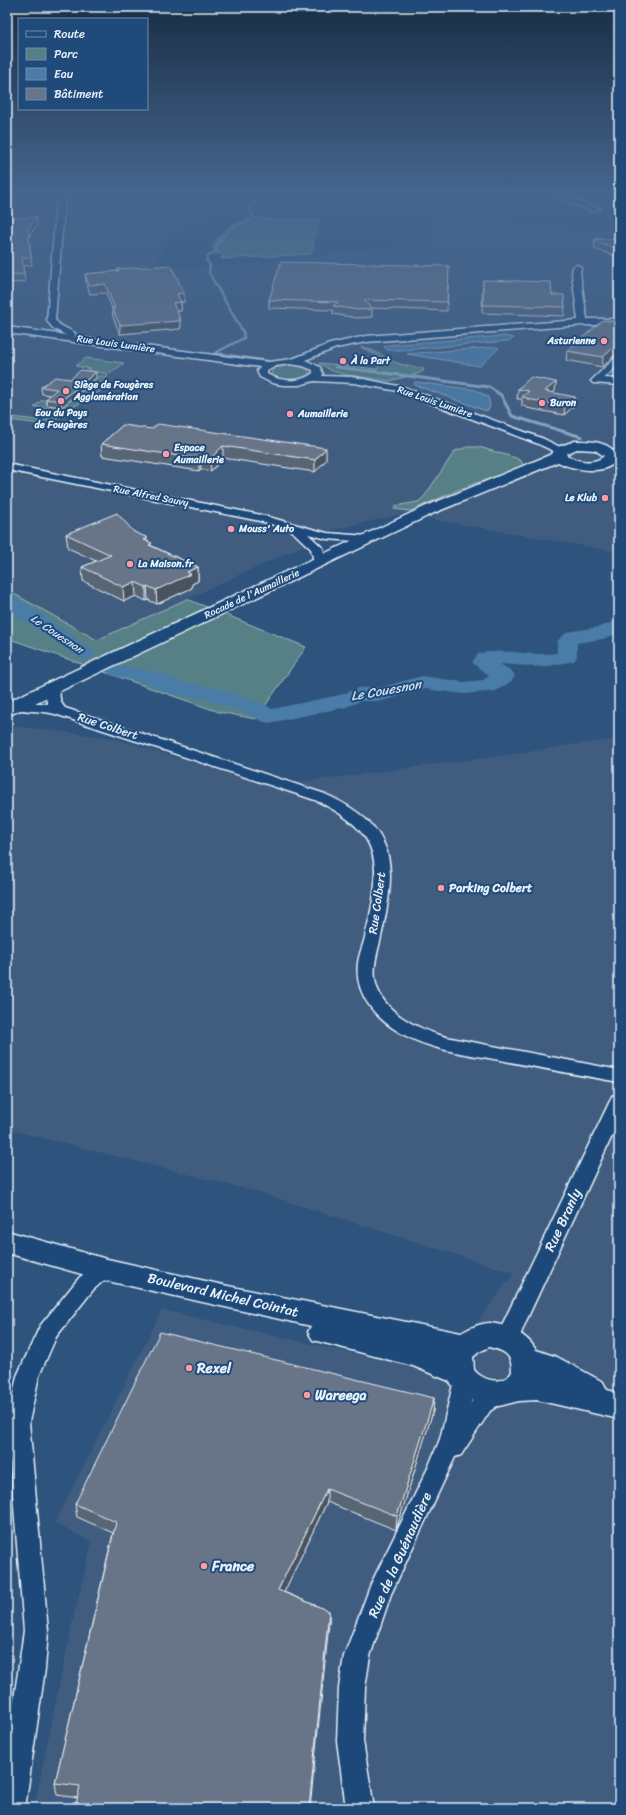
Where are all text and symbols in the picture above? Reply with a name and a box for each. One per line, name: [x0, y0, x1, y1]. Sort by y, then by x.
legend: [18, 18, 148, 110]
text: Route: [54, 23, 85, 45]
text: Parc: [54, 43, 78, 65]
text: Eau: [54, 63, 74, 85]
text: Bâtiment: [54, 83, 103, 105]
street label: Rue Louis Lumière: [76, 330, 156, 358]
place label: Asturienne: [547, 332, 597, 350]
marker: Asturienne: [599, 336, 609, 346]
place label: À la Part: [350, 352, 391, 370]
marker: À la Part: [338, 356, 348, 366]
place label: Siège de Fougères Agglomération: [73, 376, 154, 406]
street label: Rue Louis Lumière: [395, 381, 475, 423]
marker: Siège de Fougères Agglomération: [61, 386, 71, 396]
place label: Buron: [550, 394, 577, 412]
marker: Eau du Pays de Fougères: [56, 396, 66, 406]
marker: Buron: [537, 398, 547, 408]
place label: Eau du Pays de Fougères: [35, 404, 88, 434]
place label: Aumaillerie: [297, 405, 348, 423]
marker: Aumaillerie: [285, 409, 295, 419]
place label: Espace Aumaillerie: [173, 439, 224, 469]
marker: Espace Aumaillerie: [161, 449, 171, 459]
street label: Rue Alfred Sauvy: [112, 480, 191, 512]
place label: Le Klub: [565, 489, 598, 507]
marker: Le Klub: [600, 493, 610, 503]
place label: Mouss' Auto: [238, 520, 295, 538]
marker: Mouss' Auto: [226, 524, 236, 534]
place label: La Maison.fr: [138, 555, 194, 573]
marker: La Maison.fr: [125, 559, 135, 569]
street label: Rocade de l'Aumaillerie: [201, 564, 303, 624]
water label: Le Couesnon: [27, 609, 88, 659]
water label: Le Couesnon: [349, 672, 425, 707]
street label: Rue Colbert: [75, 706, 141, 746]
street label: Rue Colbert: [362, 870, 392, 936]
place label: Parking Colbert: [449, 877, 533, 899]
marker: Parking Colbert: [436, 883, 446, 893]
street label: Rue Branly: [537, 1184, 589, 1256]
street label: Boulevard Michel Cointat: [145, 1265, 301, 1325]
place label: Rexel: [196, 1356, 232, 1381]
marker: Rexel: [184, 1363, 194, 1373]
place label: Wareega: [315, 1383, 367, 1408]
marker: Wareega: [302, 1390, 312, 1400]
street label: Rue de la Guénaudière: [361, 1488, 439, 1622]
place label: France: [211, 1554, 255, 1579]
marker: France: [199, 1561, 209, 1571]

